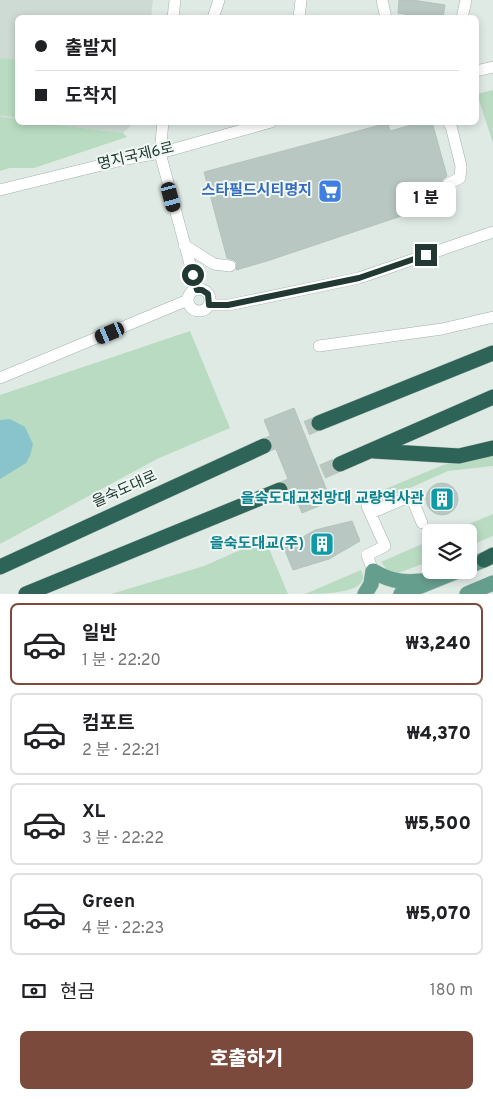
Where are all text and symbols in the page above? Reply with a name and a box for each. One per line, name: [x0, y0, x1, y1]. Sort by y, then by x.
text: 출발지: [65, 37, 117, 61]
text: 도착지: [65, 85, 117, 109]
street label: 명지국제6로: [96, 139, 176, 175]
supermarket icon: 스타필드시티명지: [317, 178, 343, 204]
car: [159, 181, 182, 213]
place label: 스타필드시티명지: [202, 182, 312, 201]
callout: 1 분: [396, 182, 456, 218]
text: 1 분: [413, 189, 439, 209]
route end: [415, 244, 437, 266]
route start: [182, 264, 204, 286]
car: [93, 320, 126, 346]
street label: 을숙도대로: [90, 467, 160, 513]
building icon: 을숙도대교전망대 교량역사관: [429, 486, 455, 512]
place label: 을숙도대교전망대 교량역사관: [241, 490, 424, 509]
map controls: [422, 524, 477, 579]
button: layers: [422, 524, 477, 579]
building icon: 을숙도대교(주): [309, 531, 335, 557]
place label: 을숙도대교(주): [210, 535, 304, 554]
icon: car: [22, 622, 67, 667]
text: 일반: [82, 622, 117, 646]
text: ₩3,240: [406, 632, 471, 656]
text: 1 분 · 22:20: [82, 651, 161, 671]
icon: car: [22, 712, 67, 757]
text: 컴포트: [82, 712, 134, 736]
text: ₩4,370: [407, 722, 471, 746]
text: 2 분 · 22:21: [82, 741, 160, 761]
text: XL: [82, 800, 105, 824]
icon: car: [22, 802, 67, 847]
text: ₩5,500: [405, 812, 471, 836]
text: 3 분 · 22:22: [82, 829, 164, 849]
text: Green: [82, 890, 135, 914]
icon: car: [22, 892, 67, 937]
text: ₩5,070: [407, 902, 471, 926]
text: 4 분 · 22:23: [82, 919, 164, 939]
icon: cash: [20, 977, 48, 1005]
text: 현금: [60, 981, 95, 1005]
text: 180 m: [430, 981, 473, 1001]
button: 호출하기: [20, 1031, 473, 1089]

